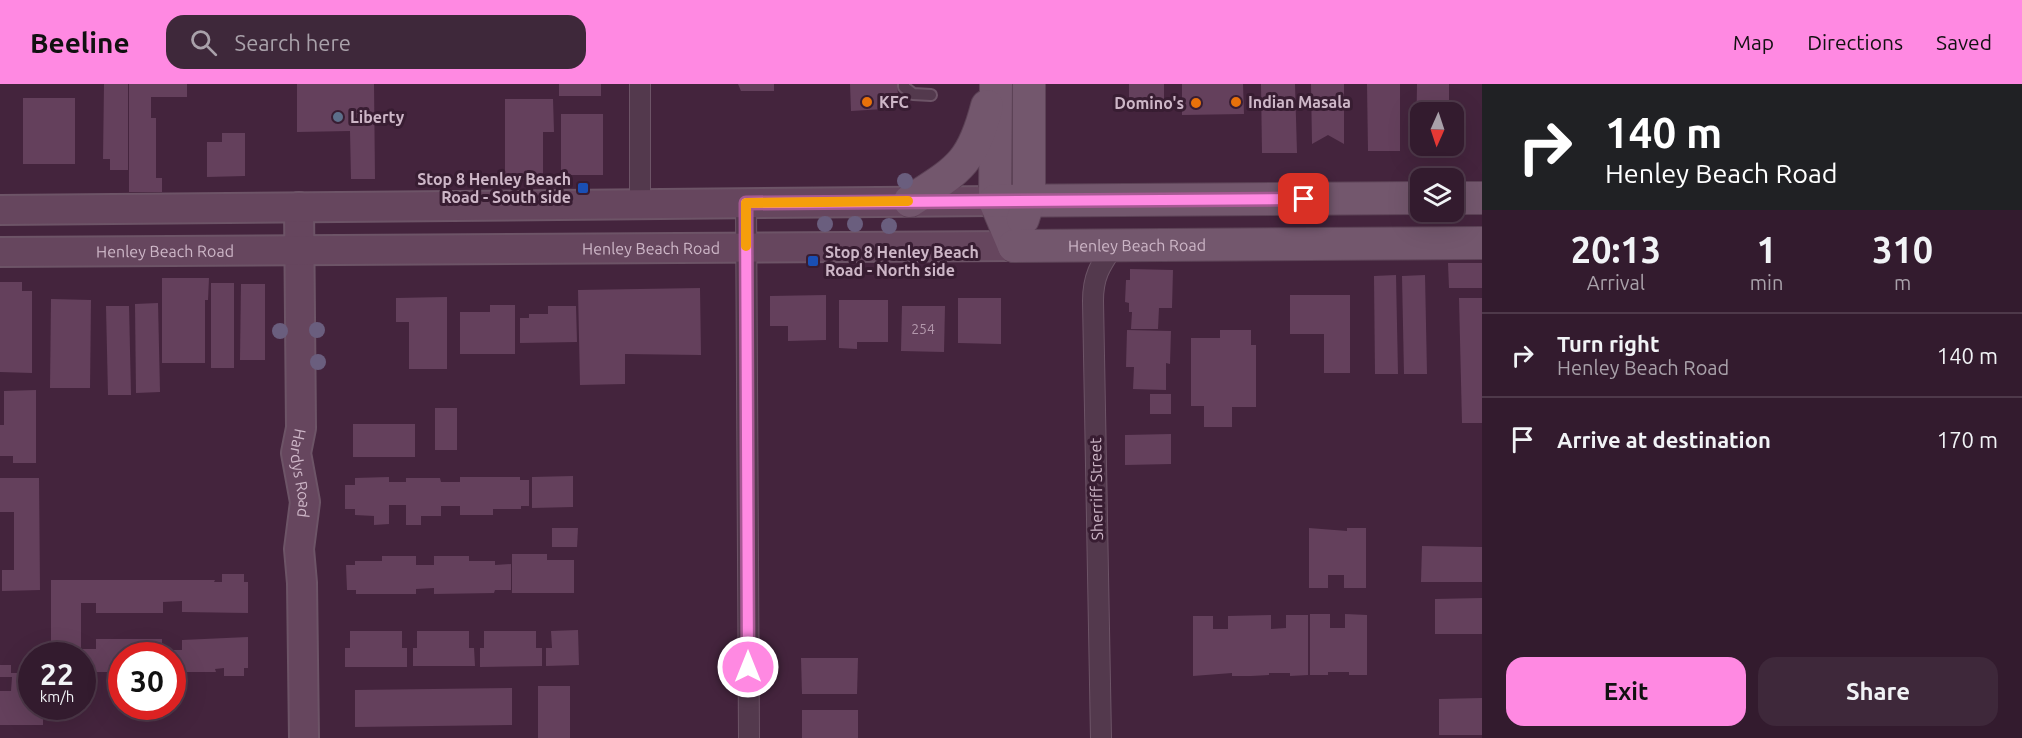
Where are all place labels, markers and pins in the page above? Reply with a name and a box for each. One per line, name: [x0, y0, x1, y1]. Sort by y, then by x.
place label: KFC: [879, 93, 909, 111]
place label: Indian Masala: [1248, 93, 1351, 111]
place label: Domino's: [1114, 94, 1184, 112]
marker: KFC: [860, 95, 874, 109]
marker: Indian Masala: [1229, 95, 1243, 109]
marker: Domino's: [1189, 96, 1203, 110]
place label: Liberty: [350, 108, 405, 126]
marker: Liberty: [331, 110, 345, 124]
place label: Stop 8 Henley Beach Road - South side: [417, 170, 571, 206]
pin: [1278, 173, 1329, 224]
marker: Stop 8 Henley Beach Road - South side: [576, 181, 590, 195]
place label: Stop 8 Henley Beach Road - North side: [825, 243, 979, 279]
marker: Stop 8 Henley Beach Road - North side: [806, 254, 820, 268]

